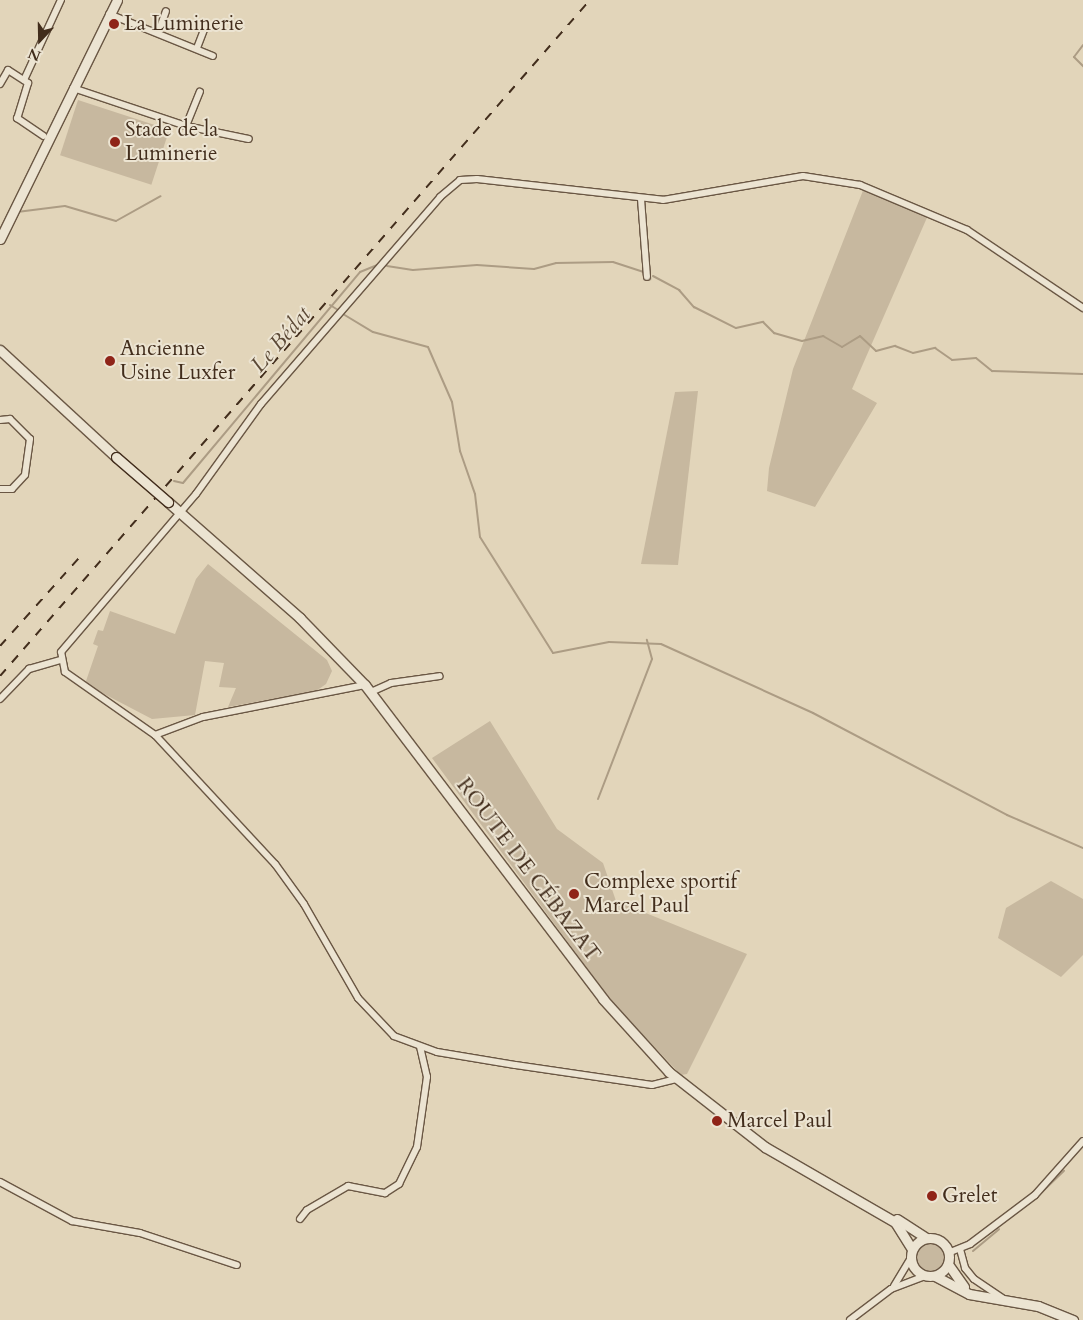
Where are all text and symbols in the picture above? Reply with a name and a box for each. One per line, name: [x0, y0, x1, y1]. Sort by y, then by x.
place label: La Luminerie: [124, 11, 244, 37]
north arrow: [15, 15, 65, 65]
marker: La Luminerie: [108, 18, 120, 30]
text: N: [25, 43, 44, 66]
place label: Stade de la Luminerie: [125, 117, 218, 167]
marker: Stade de la Luminerie: [109, 136, 121, 148]
water label: Le Bédat: [246, 302, 316, 378]
place label: Ancienne Usine Luxfer: [120, 336, 235, 386]
marker: Ancienne Usine Luxfer: [104, 355, 116, 367]
street label: ROUTE DE CÉBAZAT: [451, 773, 605, 967]
place label: Complexe sportif Marcel Paul: [584, 869, 737, 919]
marker: Complexe sportif Marcel Paul: [568, 888, 580, 900]
place label: Marcel Paul: [727, 1108, 832, 1134]
marker: Marcel Paul: [711, 1115, 723, 1127]
place label: Grelet: [942, 1183, 997, 1209]
marker: Grelet: [926, 1190, 938, 1202]

